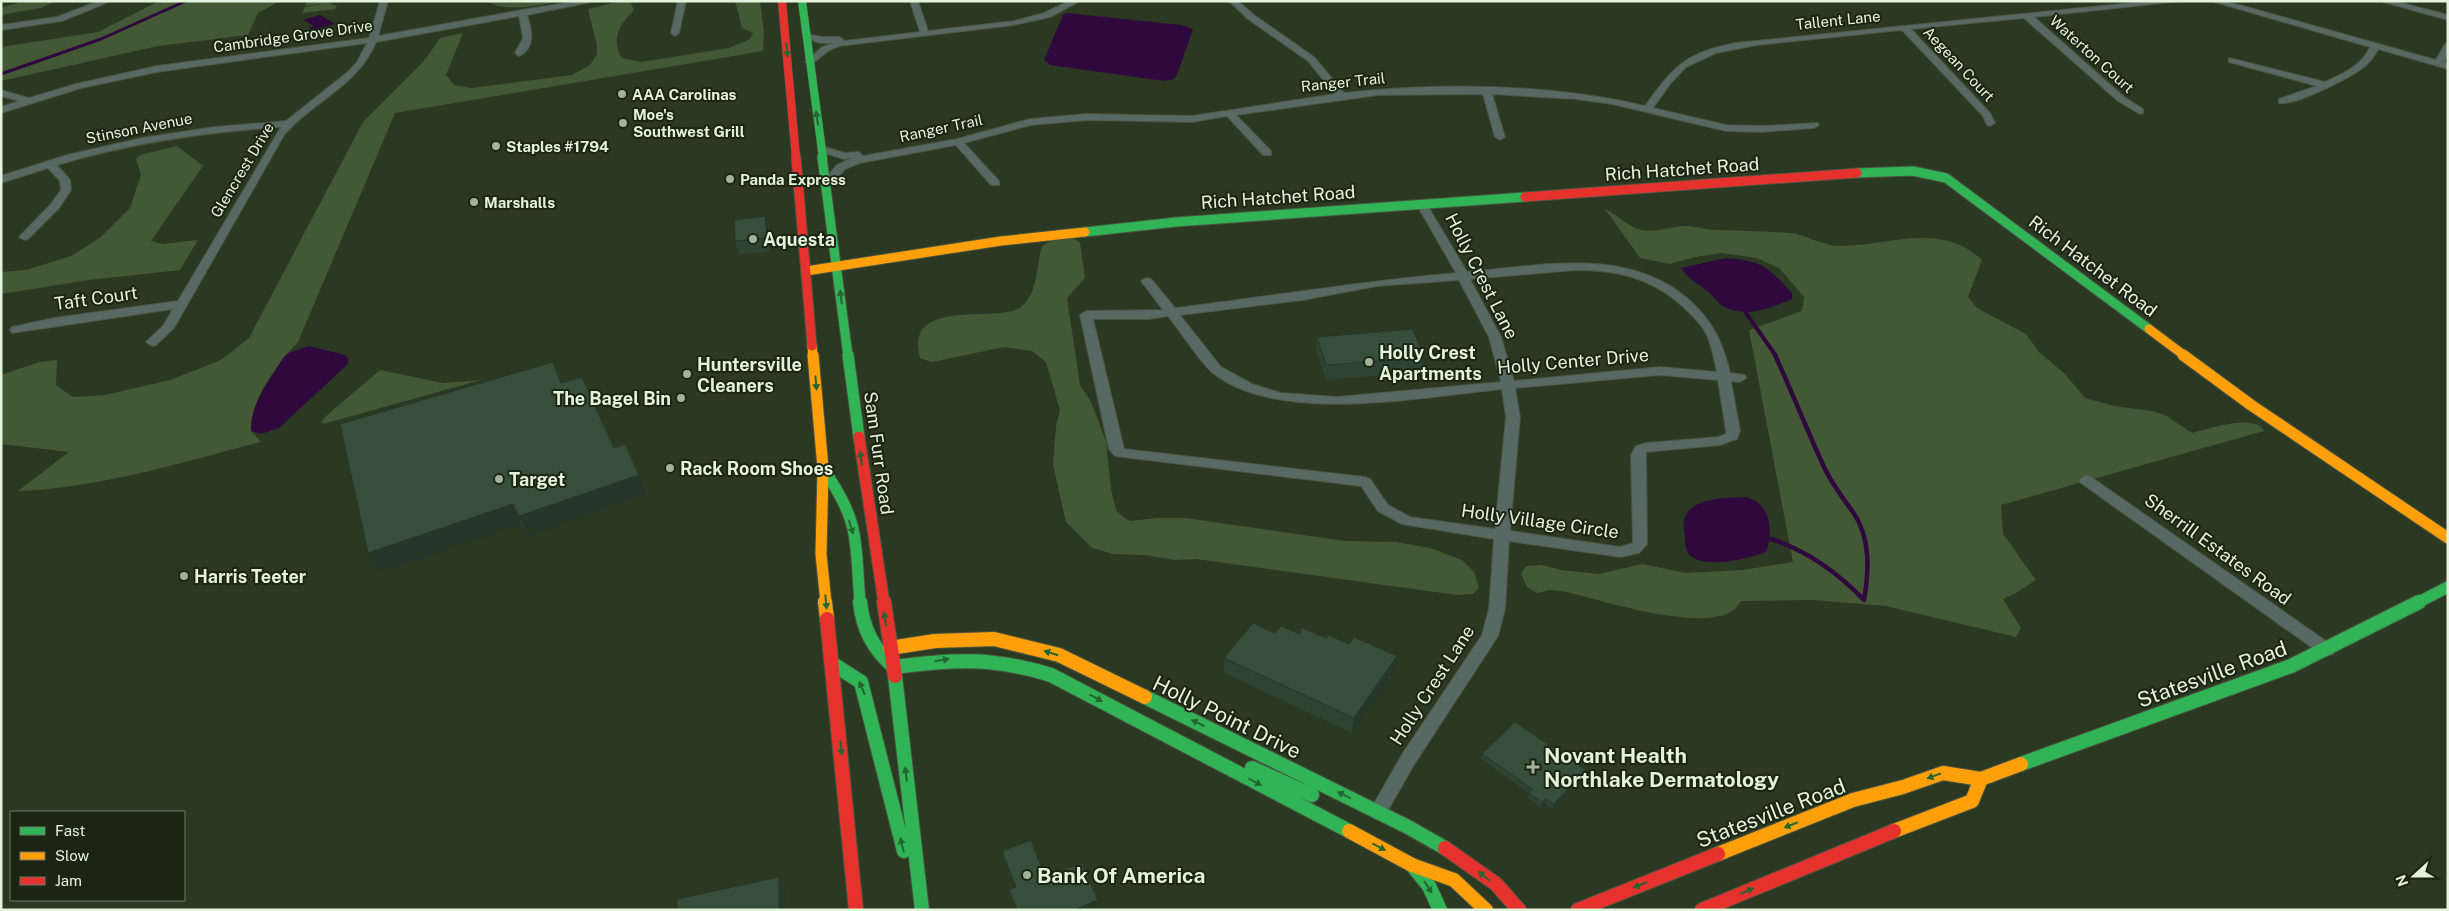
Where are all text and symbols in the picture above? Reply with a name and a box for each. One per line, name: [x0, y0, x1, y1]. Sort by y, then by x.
street label: Tallent Lane: [1795, 7, 1881, 33]
street label: Waterton Court: [2047, 12, 2138, 96]
street label: Cambridge Grove Drive: [212, 16, 374, 56]
street label: Aegean Court: [1920, 23, 1998, 105]
one-way arrow: [783, 42, 791, 58]
street label: Ranger Trail: [1300, 69, 1386, 95]
place label: AAA Carolinas: [632, 86, 737, 103]
marker: AAA Carolinas: [616, 88, 628, 100]
place label: Moe's Southwest Grill: [633, 106, 745, 140]
street label: Stinson Avenue: [84, 109, 194, 147]
one-way arrow: [813, 110, 821, 126]
street label: Ranger Trail: [898, 111, 984, 145]
marker: Moe's Southwest Grill: [617, 117, 629, 129]
street label: Glencrest Drive: [207, 120, 277, 220]
place label: Staples #1794: [506, 138, 609, 155]
marker: Staples #1794: [490, 140, 502, 152]
street label: Rich Hatchet Road: [1604, 153, 1760, 185]
place label: Panda Express: [740, 171, 846, 188]
marker: Panda Express: [724, 173, 736, 185]
street label: Rich Hatchet Road: [1200, 181, 1356, 213]
place label: Marshalls: [484, 194, 555, 211]
marker: Marshalls: [468, 196, 480, 208]
street label: Holly Crest Lane: [1441, 210, 1523, 342]
street label: Rich Hatchet Road: [2025, 211, 2161, 321]
place label: Aquesta: [763, 229, 835, 250]
marker: Aquesta: [747, 233, 759, 245]
street label: Taft Court: [53, 282, 139, 314]
one-way arrow: [837, 288, 845, 304]
place label: Holly Crest Apartments: [1379, 342, 1482, 384]
street label: Holly Center Drive: [1496, 344, 1650, 378]
place label: Huntersville Cleaners: [697, 354, 802, 396]
marker: Holly Crest Apartments: [1363, 356, 1375, 368]
marker: Huntersville Cleaners: [681, 368, 693, 380]
one-way arrow: [812, 375, 820, 391]
place label: The Bagel Bin: [553, 388, 671, 409]
street label: Sam Furr Road: [860, 390, 898, 516]
marker: The Bagel Bin: [675, 392, 687, 404]
one-way arrow: [857, 450, 865, 466]
place label: Rack Room Shoes: [680, 458, 833, 479]
marker: Rack Room Shoes: [664, 462, 676, 474]
place label: Target: [509, 469, 565, 490]
marker: Target: [493, 473, 505, 485]
street label: Sherrill Estates Road: [2141, 489, 2295, 609]
street label: Holly Village Circle: [1460, 500, 1620, 542]
one-way arrow: [848, 520, 856, 535]
place label: Harris Teeter: [194, 566, 307, 587]
marker: Harris Teeter: [178, 570, 190, 582]
one-way arrow: [822, 595, 830, 611]
one-way arrow: [881, 610, 889, 626]
street label: Holly Crest Lane: [1386, 621, 1478, 749]
street label: Statesville Road: [2134, 635, 2290, 713]
one-way arrow: [1044, 649, 1059, 657]
one-way arrow: [934, 656, 950, 664]
street label: Holly Point Drive: [1149, 670, 1305, 764]
one-way arrow: [858, 681, 866, 695]
one-way arrow: [1090, 693, 1103, 702]
one-way arrow: [1191, 719, 1205, 727]
one-way arrow: [837, 741, 845, 757]
place label: Novant Health Northlake Dermatology: [1544, 743, 1779, 792]
marker: Novant Health Northlake Dermatology: [1526, 760, 1540, 774]
one-way arrow: [902, 766, 910, 782]
street label: Statesville Road: [1693, 773, 1849, 853]
one-way arrow: [1926, 773, 1941, 780]
one-way arrow: [1248, 778, 1262, 786]
one-way arrow: [1337, 791, 1351, 799]
legend: [10, 811, 185, 901]
one-way arrow: [1783, 821, 1798, 829]
text: Fast: [55, 822, 85, 839]
one-way arrow: [898, 838, 906, 853]
one-way arrow: [1371, 843, 1386, 851]
text: Slow: [55, 847, 90, 864]
north arrow: [2389, 851, 2439, 901]
place label: Bank Of America: [1037, 863, 1205, 888]
marker: Bank Of America: [1021, 869, 1033, 881]
one-way arrow: [1478, 871, 1491, 882]
text: Jam: [55, 872, 82, 889]
text: N: [2392, 873, 2411, 889]
one-way arrow: [1423, 880, 1433, 893]
one-way arrow: [1632, 881, 1647, 889]
one-way arrow: [1740, 886, 1754, 894]

